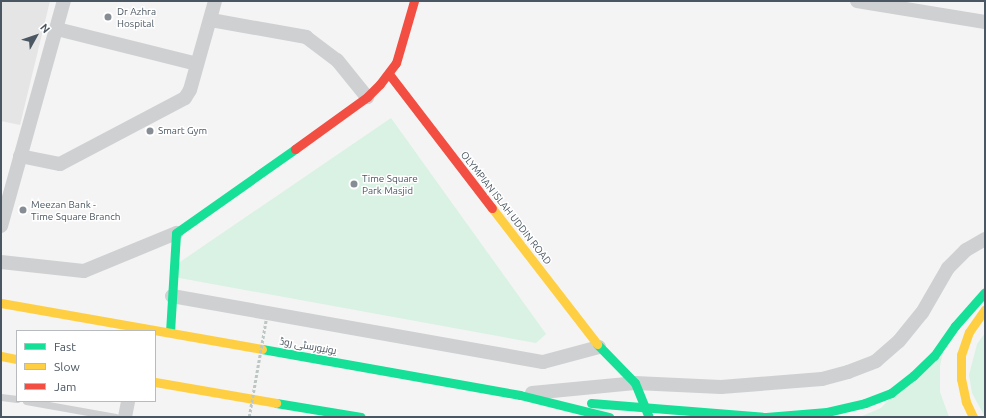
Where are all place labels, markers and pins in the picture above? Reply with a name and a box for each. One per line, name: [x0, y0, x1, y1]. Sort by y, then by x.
place label: Dr Azhra Hospital: [117, 5, 156, 28]
marker: Dr Azhra Hospital: [102, 11, 114, 23]
place label: Smart Gym: [158, 125, 207, 137]
marker: Smart Gym: [145, 126, 155, 136]
place label: Time Square Park Masjid: [362, 172, 418, 196]
marker: Time Square Park Masjid: [349, 179, 359, 189]
place label: Meezan Bank - Time Square Branch: [31, 198, 121, 222]
marker: Meezan Bank - Time Square Branch: [18, 205, 28, 215]

